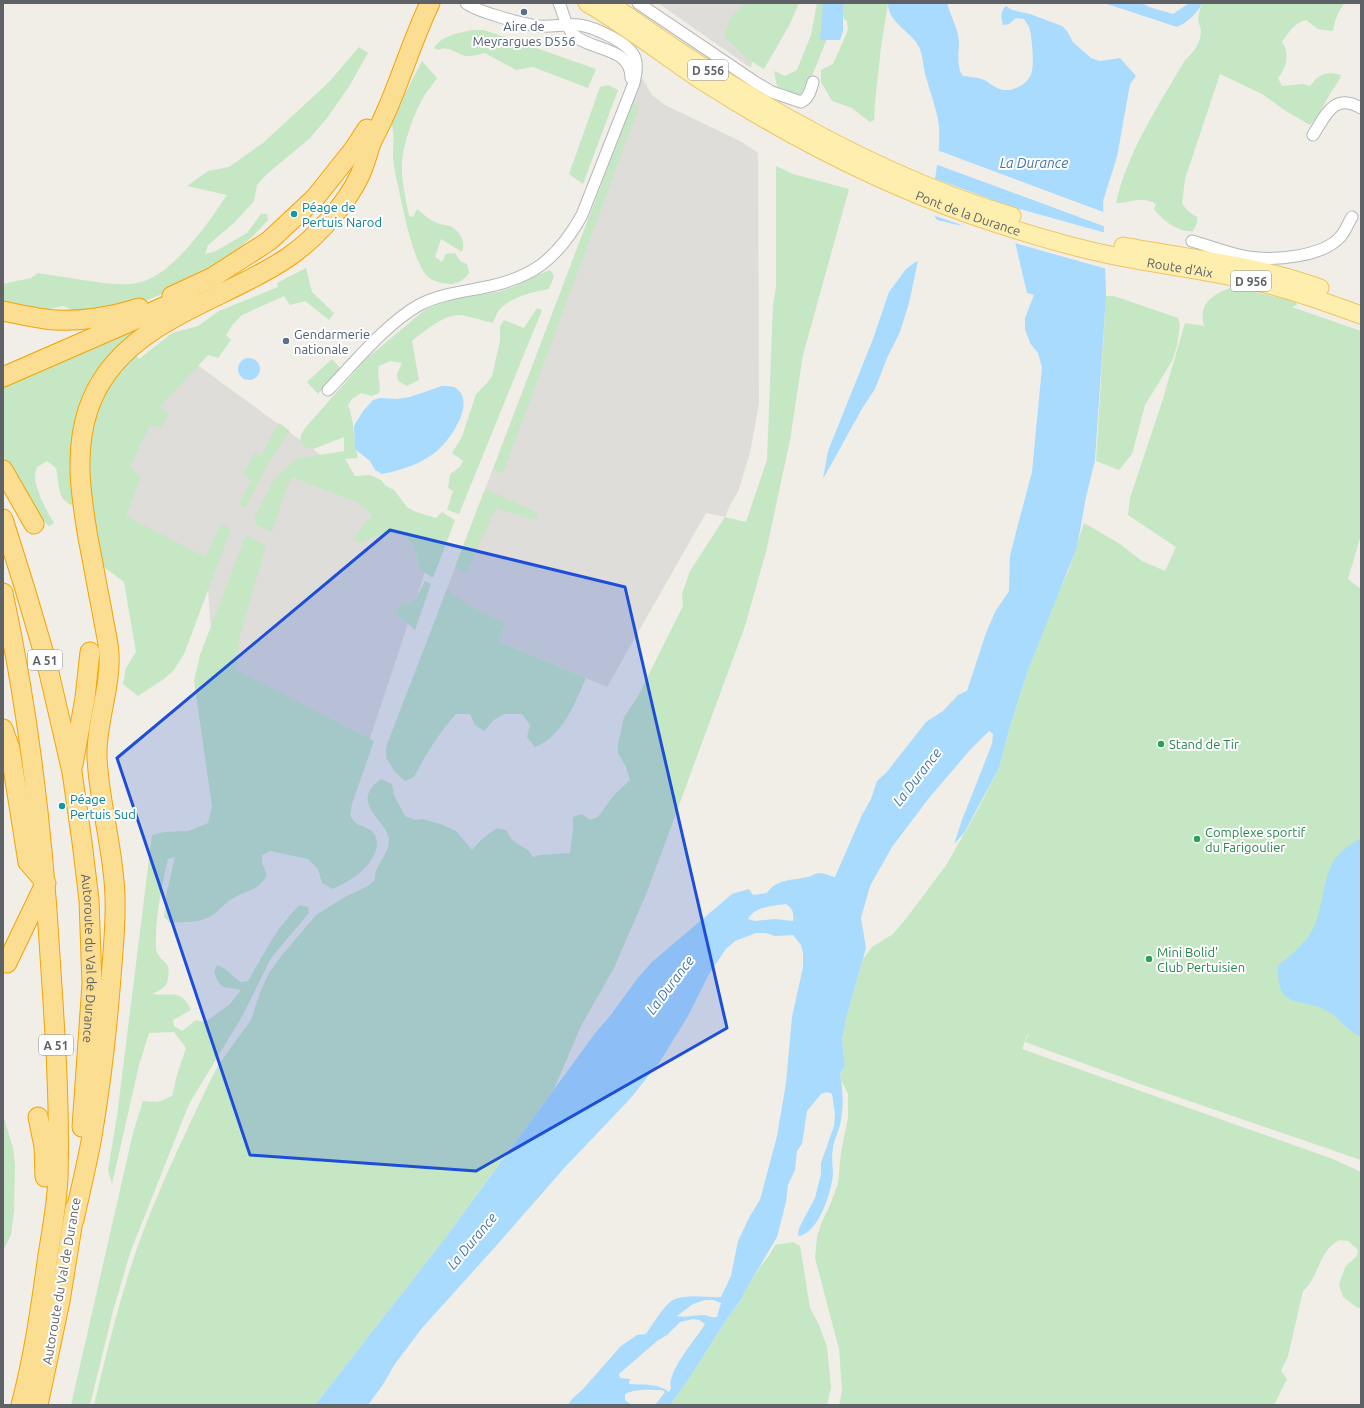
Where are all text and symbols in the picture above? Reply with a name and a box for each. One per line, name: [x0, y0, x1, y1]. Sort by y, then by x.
marker: Aire de Meyrargues D556: [519, 7, 529, 17]
place label: Aire de Meyrargues D556: [472, 19, 576, 48]
road number: D 556: [688, 60, 728, 80]
water label: La Durance: [1000, 155, 1068, 171]
street label: Pont de la Durance: [914, 188, 1023, 238]
place label: Péage de Pertuis Narod: [302, 200, 382, 229]
marker: Péage de Pertuis Narod: [289, 209, 299, 219]
street label: Route d'Aix: [1146, 255, 1214, 280]
road number: D 956: [1231, 271, 1271, 291]
place label: Gendarmerie nationale: [294, 327, 370, 356]
marker: Gendarmerie nationale: [281, 336, 291, 346]
road number: A 51: [28, 650, 62, 670]
place label: Stand de Tir: [1169, 737, 1239, 751]
marker: Stand de Tir: [1156, 739, 1166, 749]
water label: La Durance: [890, 745, 944, 809]
place label: Péage Pertuis Sud: [70, 792, 136, 821]
marker: Péage Pertuis Sud: [57, 801, 67, 811]
place label: Complexe sportif du Farigoulier: [1205, 825, 1306, 854]
marker: Complexe sportif du Farigoulier: [1192, 834, 1202, 844]
street label: Autoroute du Val de Durance: [79, 873, 99, 1044]
place label: Mini Bolid' Club Pertuisien: [1157, 945, 1245, 974]
water label: La Durance: [643, 953, 697, 1017]
marker: Mini Bolid' Club Pertuisien: [1144, 954, 1154, 964]
road number: A 51: [39, 1035, 73, 1055]
street label: Autoroute du Val de Durance: [39, 1196, 83, 1366]
water label: La Durance: [444, 1210, 500, 1272]

